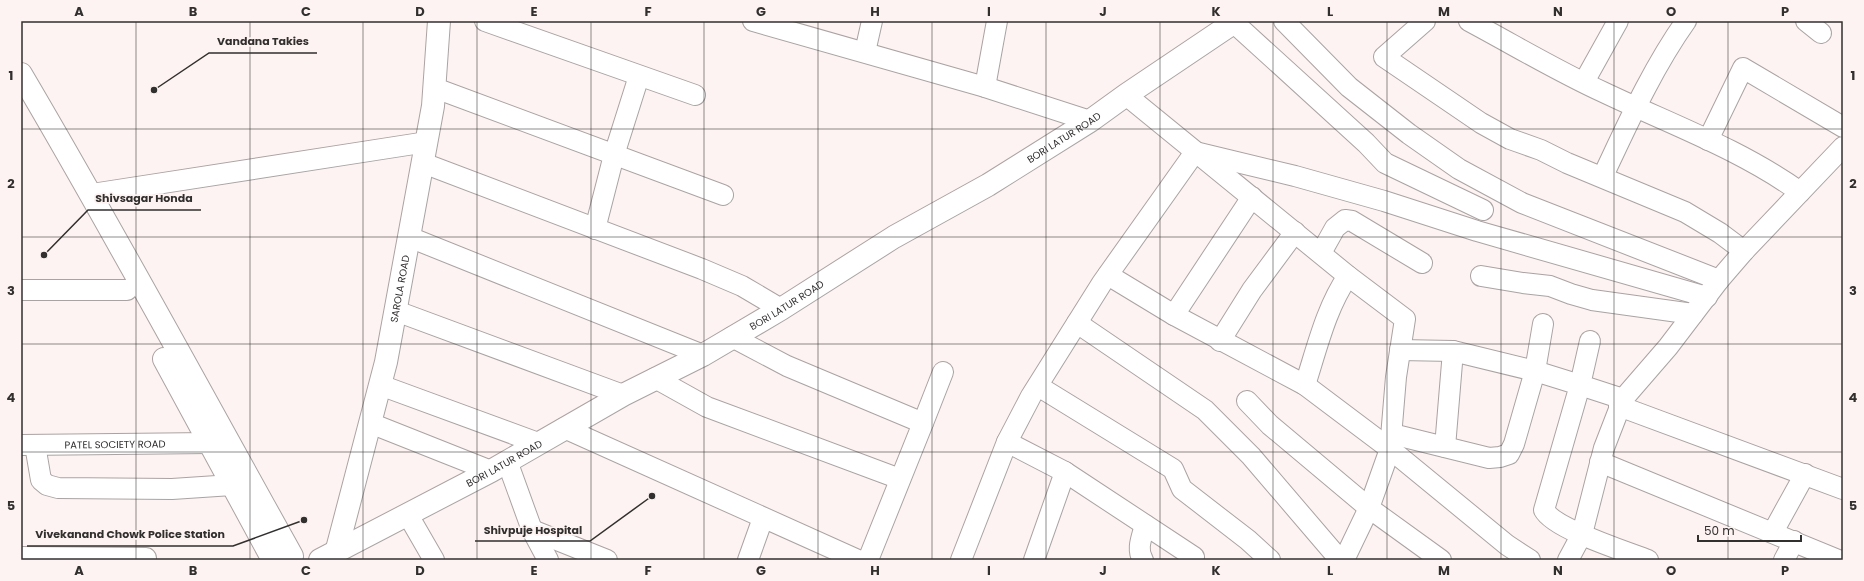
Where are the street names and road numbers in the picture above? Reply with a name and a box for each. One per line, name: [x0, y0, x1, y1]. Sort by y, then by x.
street label: BORI LATUR ROAD: [1024, 108, 1104, 166]
street label: SAROLA ROAD: [386, 254, 413, 324]
street label: BORI LATUR ROAD: [747, 276, 827, 334]
street label: PATEL SOCIETY ROAD: [64, 436, 166, 452]
street label: BORI LATUR ROAD: [463, 436, 545, 490]

